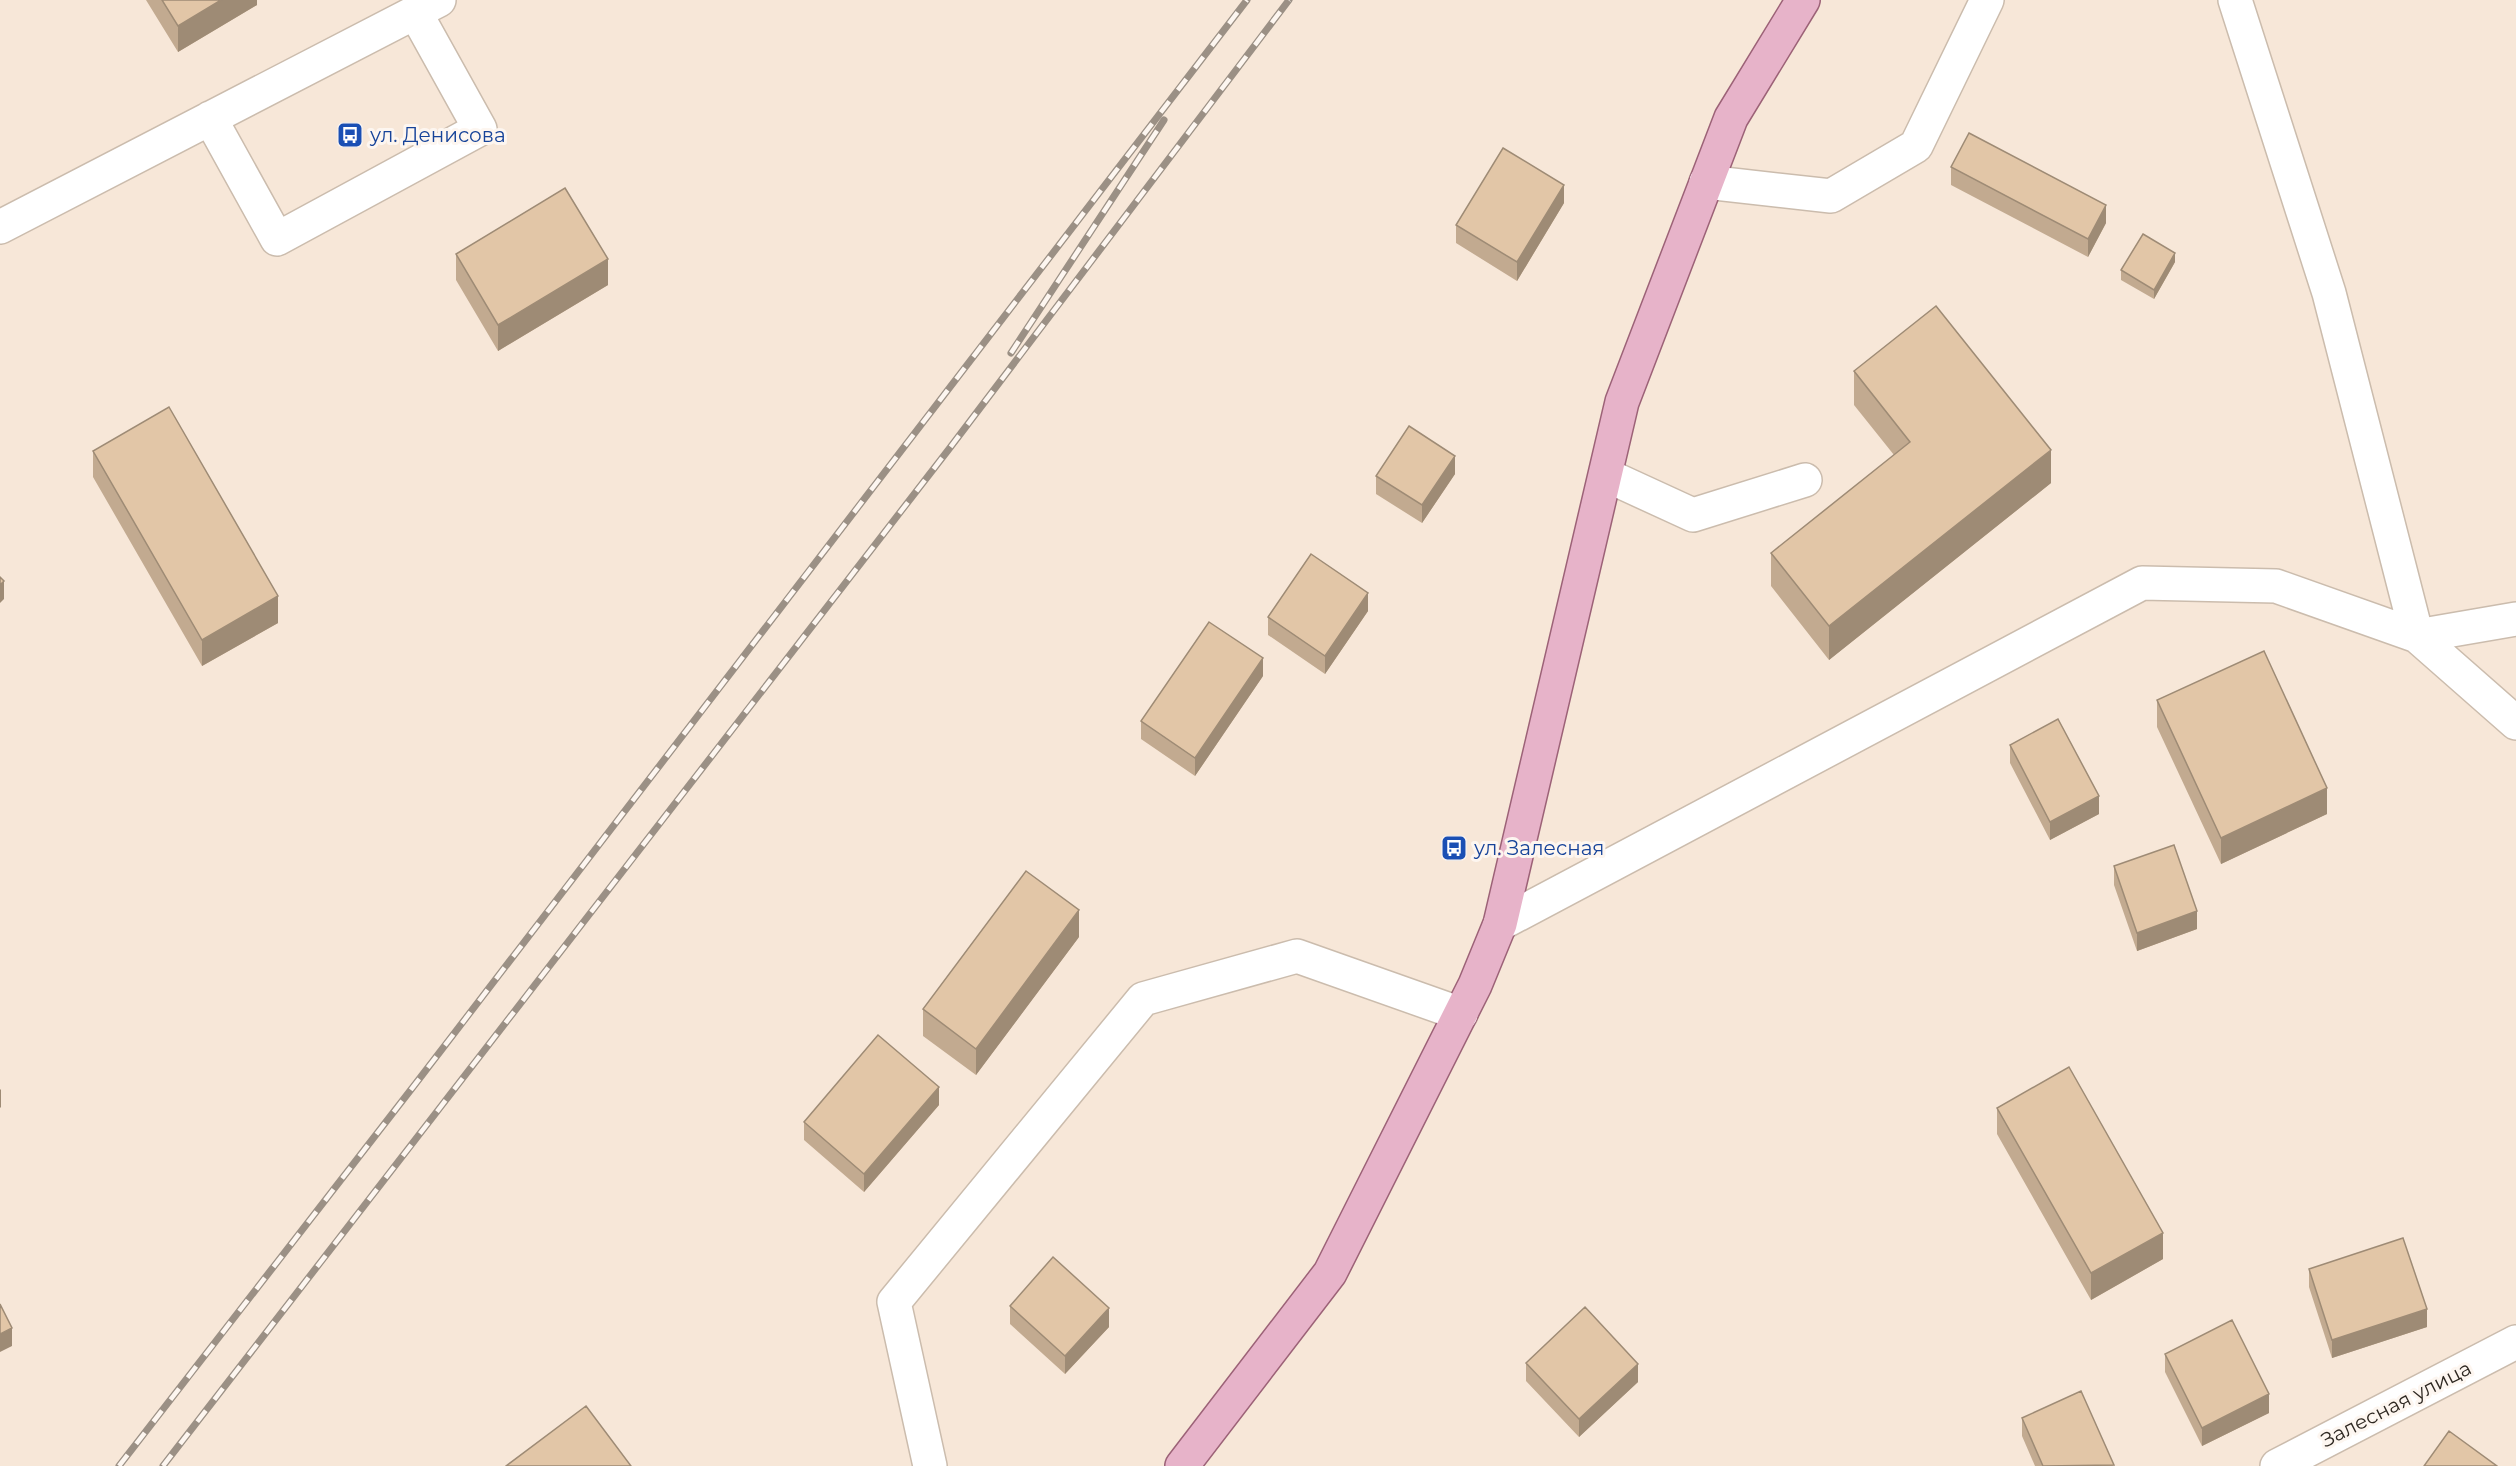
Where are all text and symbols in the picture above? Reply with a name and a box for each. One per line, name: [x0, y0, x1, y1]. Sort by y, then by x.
bus stop icon: ул. Денисова: [335, 120, 365, 150]
place label: ул. Денисова: [369, 123, 506, 147]
bus stop icon: ул. Залесная: [1439, 833, 1469, 863]
place label: ул. Залесная: [1473, 836, 1604, 860]
street label: Залесная улица: [2317, 1356, 2475, 1452]

